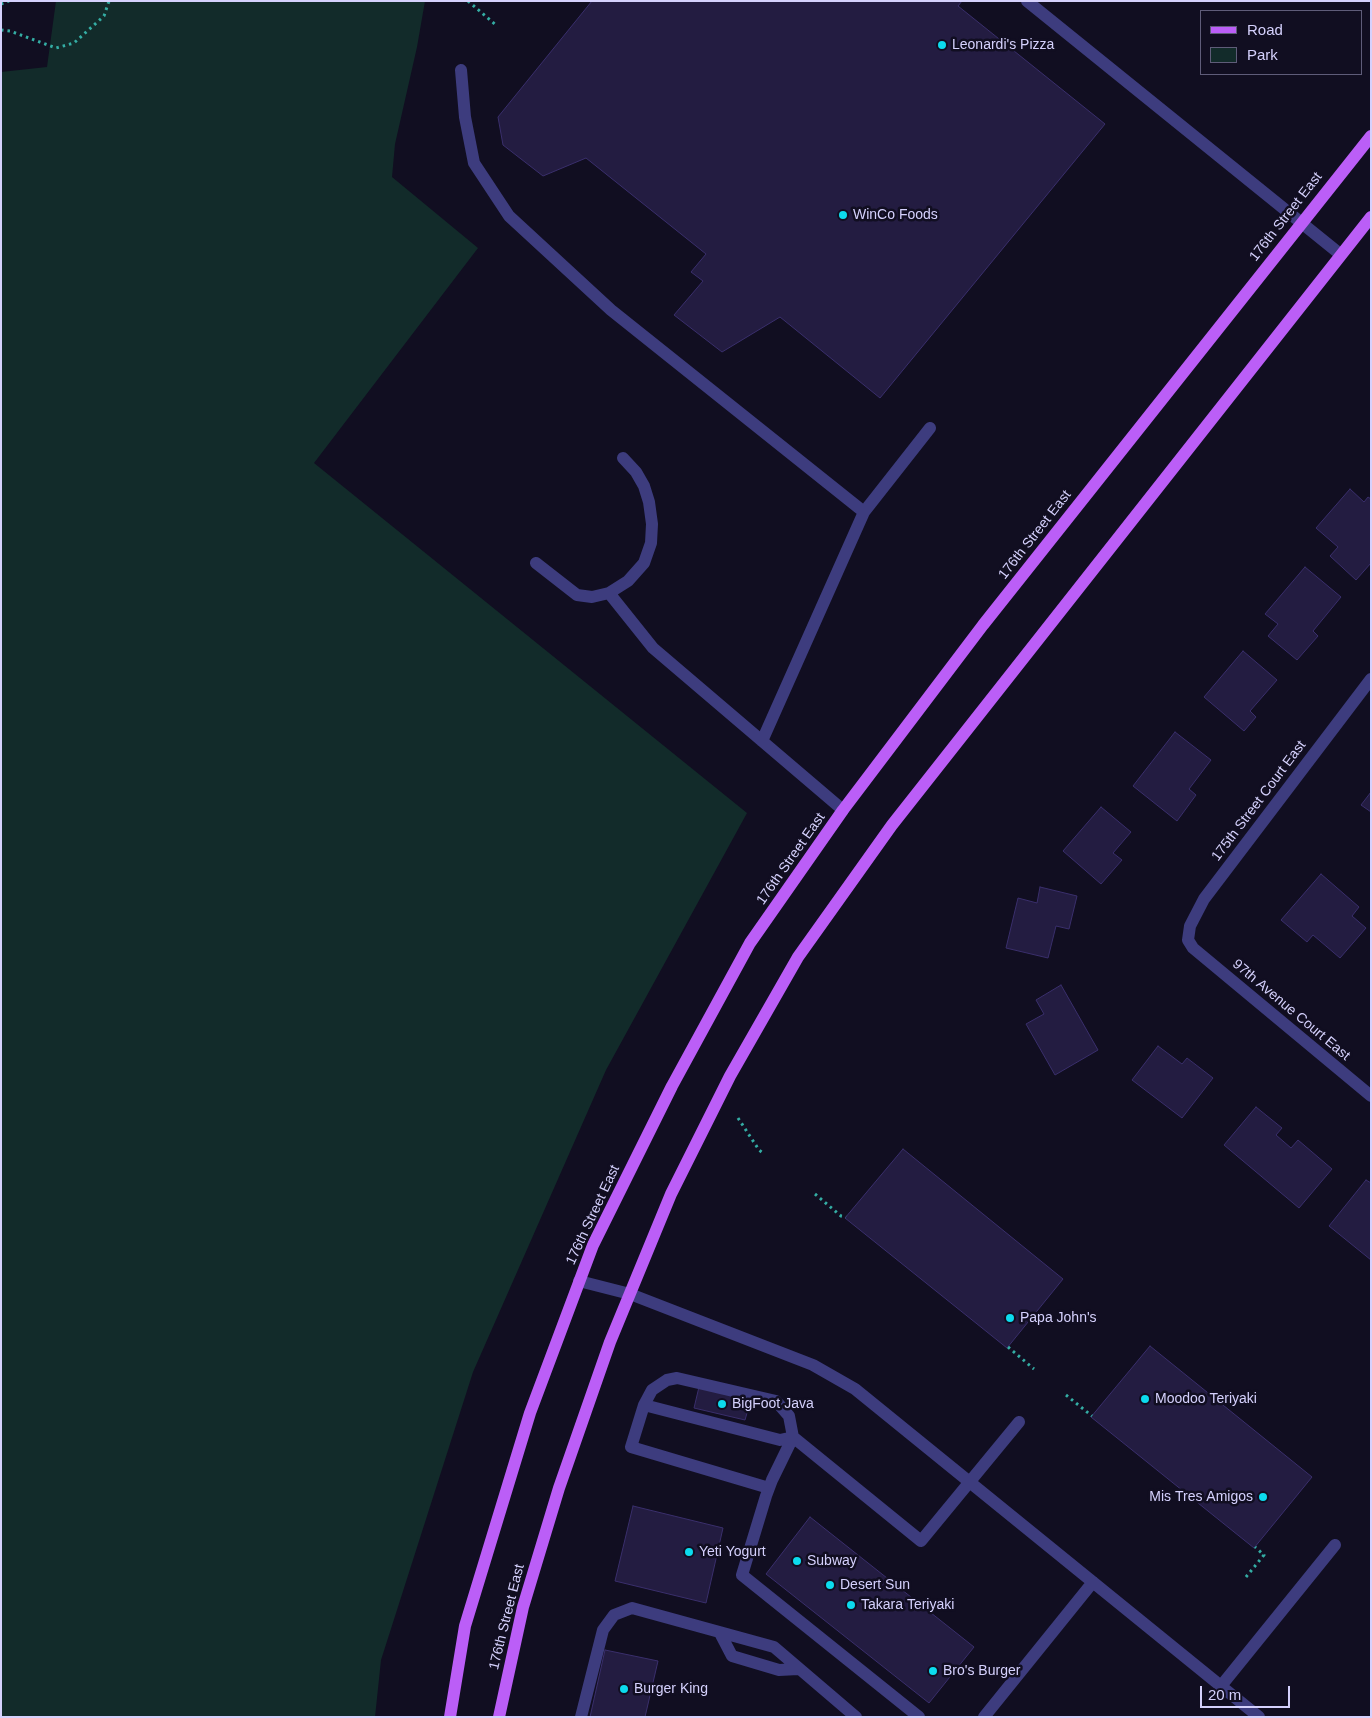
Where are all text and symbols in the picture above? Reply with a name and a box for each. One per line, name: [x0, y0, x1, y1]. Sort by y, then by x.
legend: [1200, 10, 1362, 75]
text: Road: [1247, 21, 1283, 38]
place label: Leonardi's Pizza: [952, 37, 1054, 53]
marker: Leonardi's Pizza: [936, 39, 948, 51]
text: Park: [1247, 46, 1278, 63]
street label: 176th Street East: [1246, 169, 1326, 265]
place label: WinCo Foods: [853, 207, 938, 223]
marker: WinCo Foods: [837, 209, 849, 221]
street label: 176th Street East: [995, 487, 1075, 583]
street label: 175th Street Court East: [1208, 738, 1310, 864]
street label: 176th Street East: [753, 810, 829, 908]
street label: 97th Avenue Court East: [1229, 956, 1353, 1064]
street label: 176th Street East: [563, 1162, 623, 1268]
place label: Papa John's: [1020, 1310, 1097, 1326]
marker: Papa John's: [1004, 1312, 1016, 1324]
place label: Moodoo Teriyaki: [1155, 1391, 1257, 1407]
marker: Moodoo Teriyaki: [1139, 1393, 1151, 1405]
place label: BigFoot Java: [732, 1396, 814, 1412]
marker: BigFoot Java: [716, 1398, 728, 1410]
place label: Mis Tres Amigos: [1149, 1489, 1253, 1505]
marker: Mis Tres Amigos: [1257, 1491, 1269, 1503]
place label: Yeti Yogurt: [699, 1544, 766, 1560]
marker: Yeti Yogurt: [683, 1546, 695, 1558]
place label: Subway: [807, 1553, 857, 1569]
marker: Subway: [791, 1555, 803, 1567]
street label: 176th Street East: [486, 1562, 528, 1672]
place label: Desert Sun: [840, 1577, 910, 1593]
marker: Desert Sun: [824, 1579, 836, 1591]
place label: Takara Teriyaki: [861, 1597, 954, 1613]
marker: Takara Teriyaki: [845, 1599, 857, 1611]
place label: Bro's Burger: [943, 1663, 1020, 1679]
marker: Bro's Burger: [927, 1665, 939, 1677]
scale bar: [1202, 1676, 1292, 1708]
place label: Burger King: [634, 1681, 708, 1697]
marker: Burger King: [618, 1683, 630, 1695]
text: 20 m: [1208, 1686, 1241, 1703]

